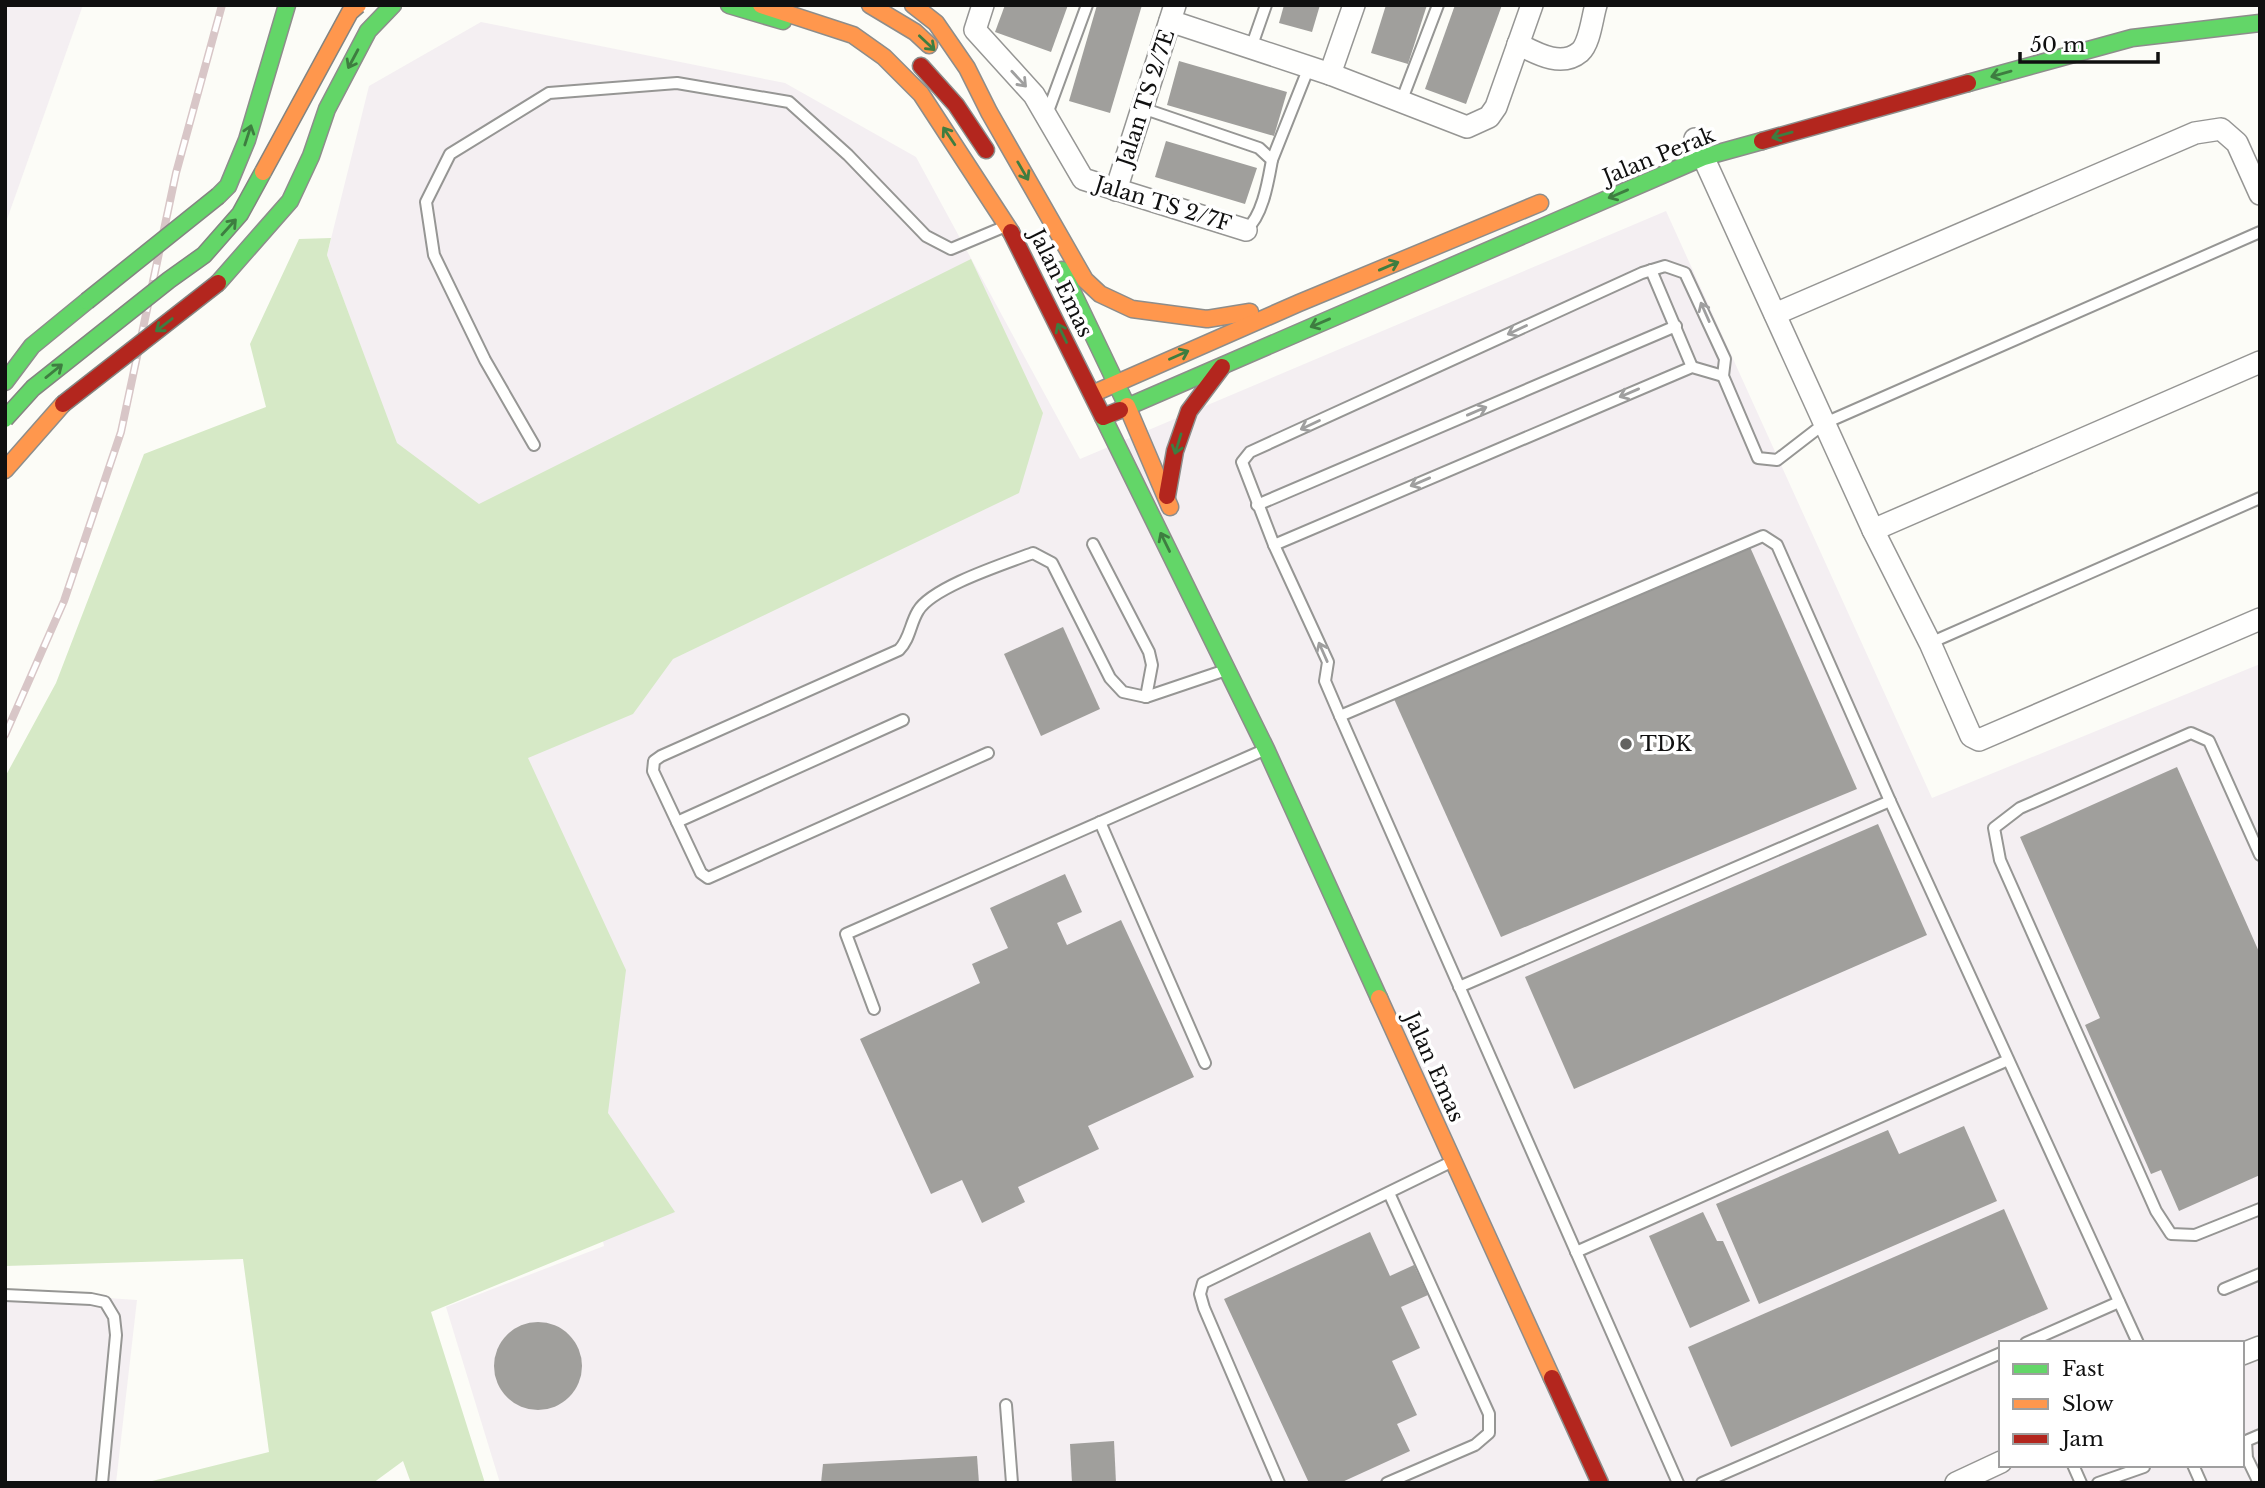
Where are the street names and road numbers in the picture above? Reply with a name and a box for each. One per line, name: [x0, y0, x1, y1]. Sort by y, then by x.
street label: Jalan TS 2/7E: [1111, 26, 1180, 173]
street label: Jalan Perak: [1596, 122, 1719, 191]
street label: Jalan TS 2/7F: [1089, 170, 1234, 237]
street label: Jalan Emas: [1022, 222, 1098, 341]
street label: Jalan Emas: [1397, 1005, 1470, 1126]

